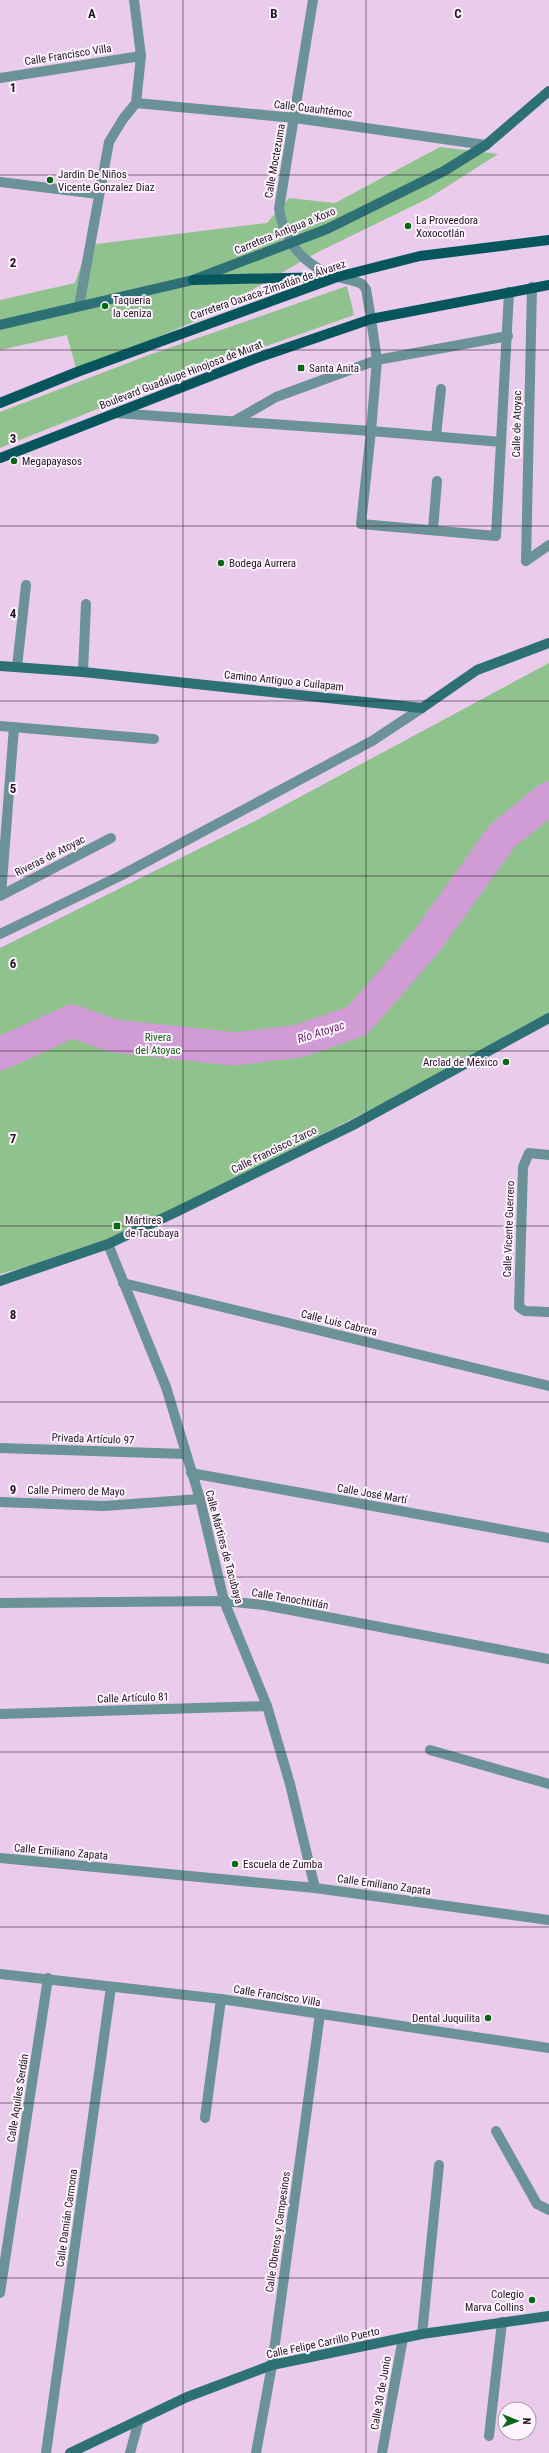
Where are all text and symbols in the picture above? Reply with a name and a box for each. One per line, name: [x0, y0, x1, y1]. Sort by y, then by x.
text: A: [88, 6, 96, 21]
text: B: [270, 6, 278, 21]
text: C: [454, 6, 462, 21]
street label: Calle Francisco Villa: [24, 42, 112, 68]
text: 1: [10, 80, 16, 95]
street label: Calle Cuauhtémoc: [273, 98, 353, 120]
street label: Calle Moctezuma: [262, 123, 288, 199]
place label: Jardin De Niños Vicente Gonzalez Diaz: [58, 168, 155, 194]
marker: Jardin De Niños Vicente Gonzalez Diaz: [45, 175, 55, 185]
street label: Carretera Antigua a Xoxo: [232, 205, 338, 257]
place label: La Proveedora Xoxocotlán: [416, 214, 478, 240]
marker: La Proveedora Xoxocotlán: [403, 221, 413, 231]
text: 2: [10, 255, 17, 270]
street label: Carretera Oaxaca-Zimatlán de Álvarez: [189, 257, 348, 323]
place label: Taqueria la ceniza: [113, 294, 152, 320]
marker: Taqueria la ceniza: [100, 301, 110, 311]
street label: Boulevard Guadalupe Hinojosa de Murat: [98, 338, 264, 412]
place label: Santa Anita: [309, 362, 359, 375]
marker: Santa Anita: [296, 363, 306, 373]
street label: Calle de Atoyac: [510, 390, 524, 458]
text: 3: [10, 431, 16, 446]
place label: Megapayasos: [22, 455, 82, 468]
marker: Megapayasos: [9, 456, 19, 466]
place label: Bodega Aurrera: [229, 557, 296, 570]
marker: Bodega Aurrera: [216, 558, 226, 568]
text: 4: [10, 606, 17, 621]
street label: Camino Antiguo a Cuilapam: [223, 668, 345, 694]
text: 5: [10, 781, 17, 796]
street label: Riveras de Atoyac: [13, 833, 87, 879]
text: 6: [10, 956, 17, 971]
water label: Río Atoyac: [296, 1018, 347, 1046]
park label: Rivera del Atoyac: [135, 1031, 181, 1057]
place label: Arclad de México: [423, 1056, 498, 1069]
marker: Arclad de México: [501, 1057, 511, 1067]
street label: Calle Francisco Zarco: [229, 1123, 319, 1176]
text: 7: [10, 1131, 17, 1146]
street label: Calle Vicente Guerrero: [501, 1180, 517, 1278]
place label: Mártires de Tacubaya: [125, 1214, 179, 1240]
marker: Mártires de Tacubaya: [112, 1221, 122, 1231]
text: 8: [10, 1307, 16, 1322]
street label: Calle Luis Cabrera: [299, 1307, 379, 1339]
street label: Privada Artículo 97: [51, 1431, 135, 1447]
street label: Calle José Martí: [336, 1481, 408, 1507]
text: 9: [10, 1482, 16, 1497]
street label: Calle Primero de Mayo: [27, 1484, 125, 1498]
street label: Calle Mártires de Tacubaya: [203, 1489, 245, 1605]
street label: Calle Tenochtitlán: [251, 1586, 329, 1612]
street label: Calle Artículo 81: [97, 1690, 169, 1706]
street label: Calle Emiliano Zapata: [13, 1841, 109, 1863]
place label: Escuela de Zumba: [243, 1858, 322, 1871]
marker: Escuela de Zumba: [230, 1859, 240, 1869]
street label: Calle Emiliano Zapata: [336, 1872, 432, 1898]
street label: Calle Francisco Villa: [233, 1983, 321, 2009]
place label: Dental Juquilita: [412, 2012, 480, 2025]
marker: Dental Juquilita: [483, 2013, 493, 2023]
street label: Calle Aquiles Serdán: [5, 2053, 31, 2143]
street label: Calle Damián Carmona: [54, 2168, 80, 2268]
street label: Calle Obreros y Campesinos: [263, 2171, 293, 2293]
place label: Colegio Marva Collins: [465, 2288, 524, 2314]
marker: Colegio Marva Collins: [527, 2295, 537, 2305]
street label: Calle Felipe Carrillo Puerto: [265, 2325, 381, 2361]
street label: Calle 30 de Junio: [368, 2355, 394, 2431]
north arrow: [497, 2401, 537, 2441]
text: N: [520, 2418, 533, 2425]

